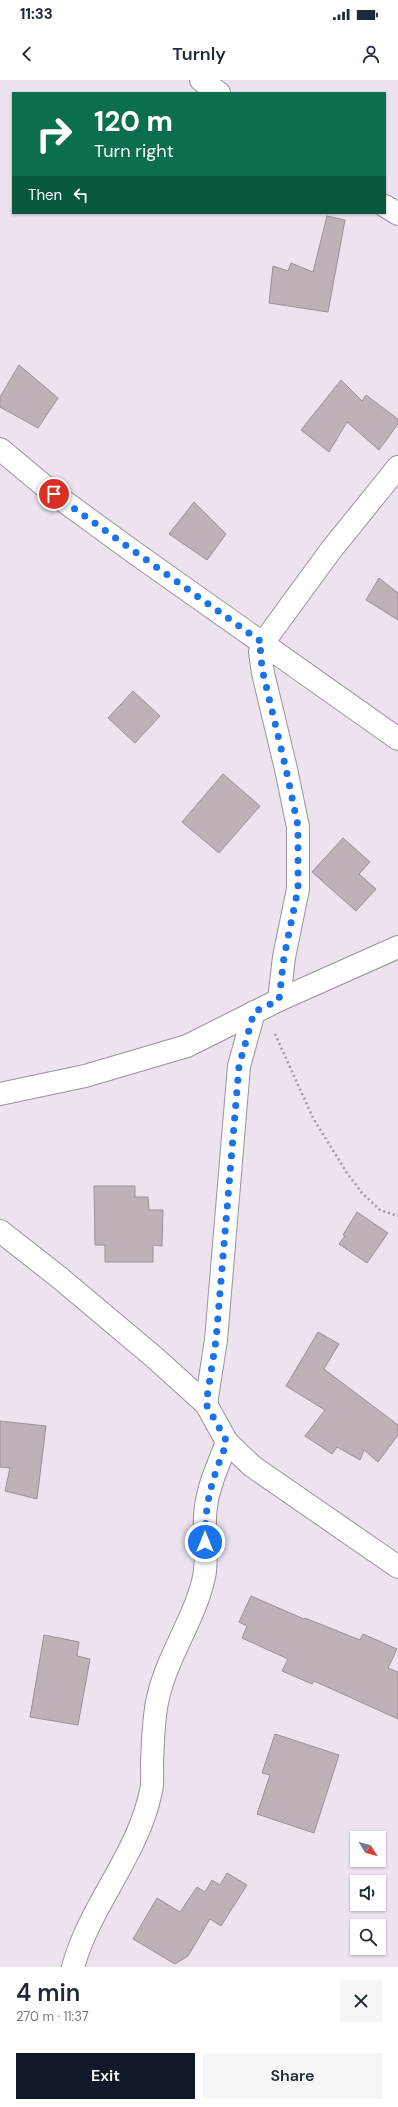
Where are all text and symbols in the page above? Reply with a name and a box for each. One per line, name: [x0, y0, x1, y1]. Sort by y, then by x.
text: 11:33: [20, 4, 53, 24]
text: Turnly: [172, 42, 226, 66]
icon: back: [16, 43, 38, 65]
icon: person: [360, 43, 382, 65]
text: 120 m: [94, 103, 173, 140]
icon: right: [28, 108, 80, 160]
text: Turn right: [94, 139, 174, 163]
icon: left: [70, 184, 92, 206]
text: Then: [28, 185, 62, 205]
pin: [37, 477, 71, 511]
icon: arrive: [43, 483, 65, 505]
position arrow: [184, 1521, 226, 1563]
north arrow: [350, 1831, 386, 1867]
map controls: [350, 1831, 386, 1955]
button: sound: [350, 1875, 386, 1911]
button: search: [350, 1919, 386, 1955]
text: 4 min: [16, 1977, 80, 2008]
button: close: [340, 1980, 382, 2022]
text: 270 m · 11:37: [16, 2008, 89, 2025]
button: Exit: [16, 2053, 195, 2099]
button: Share: [203, 2053, 382, 2099]

